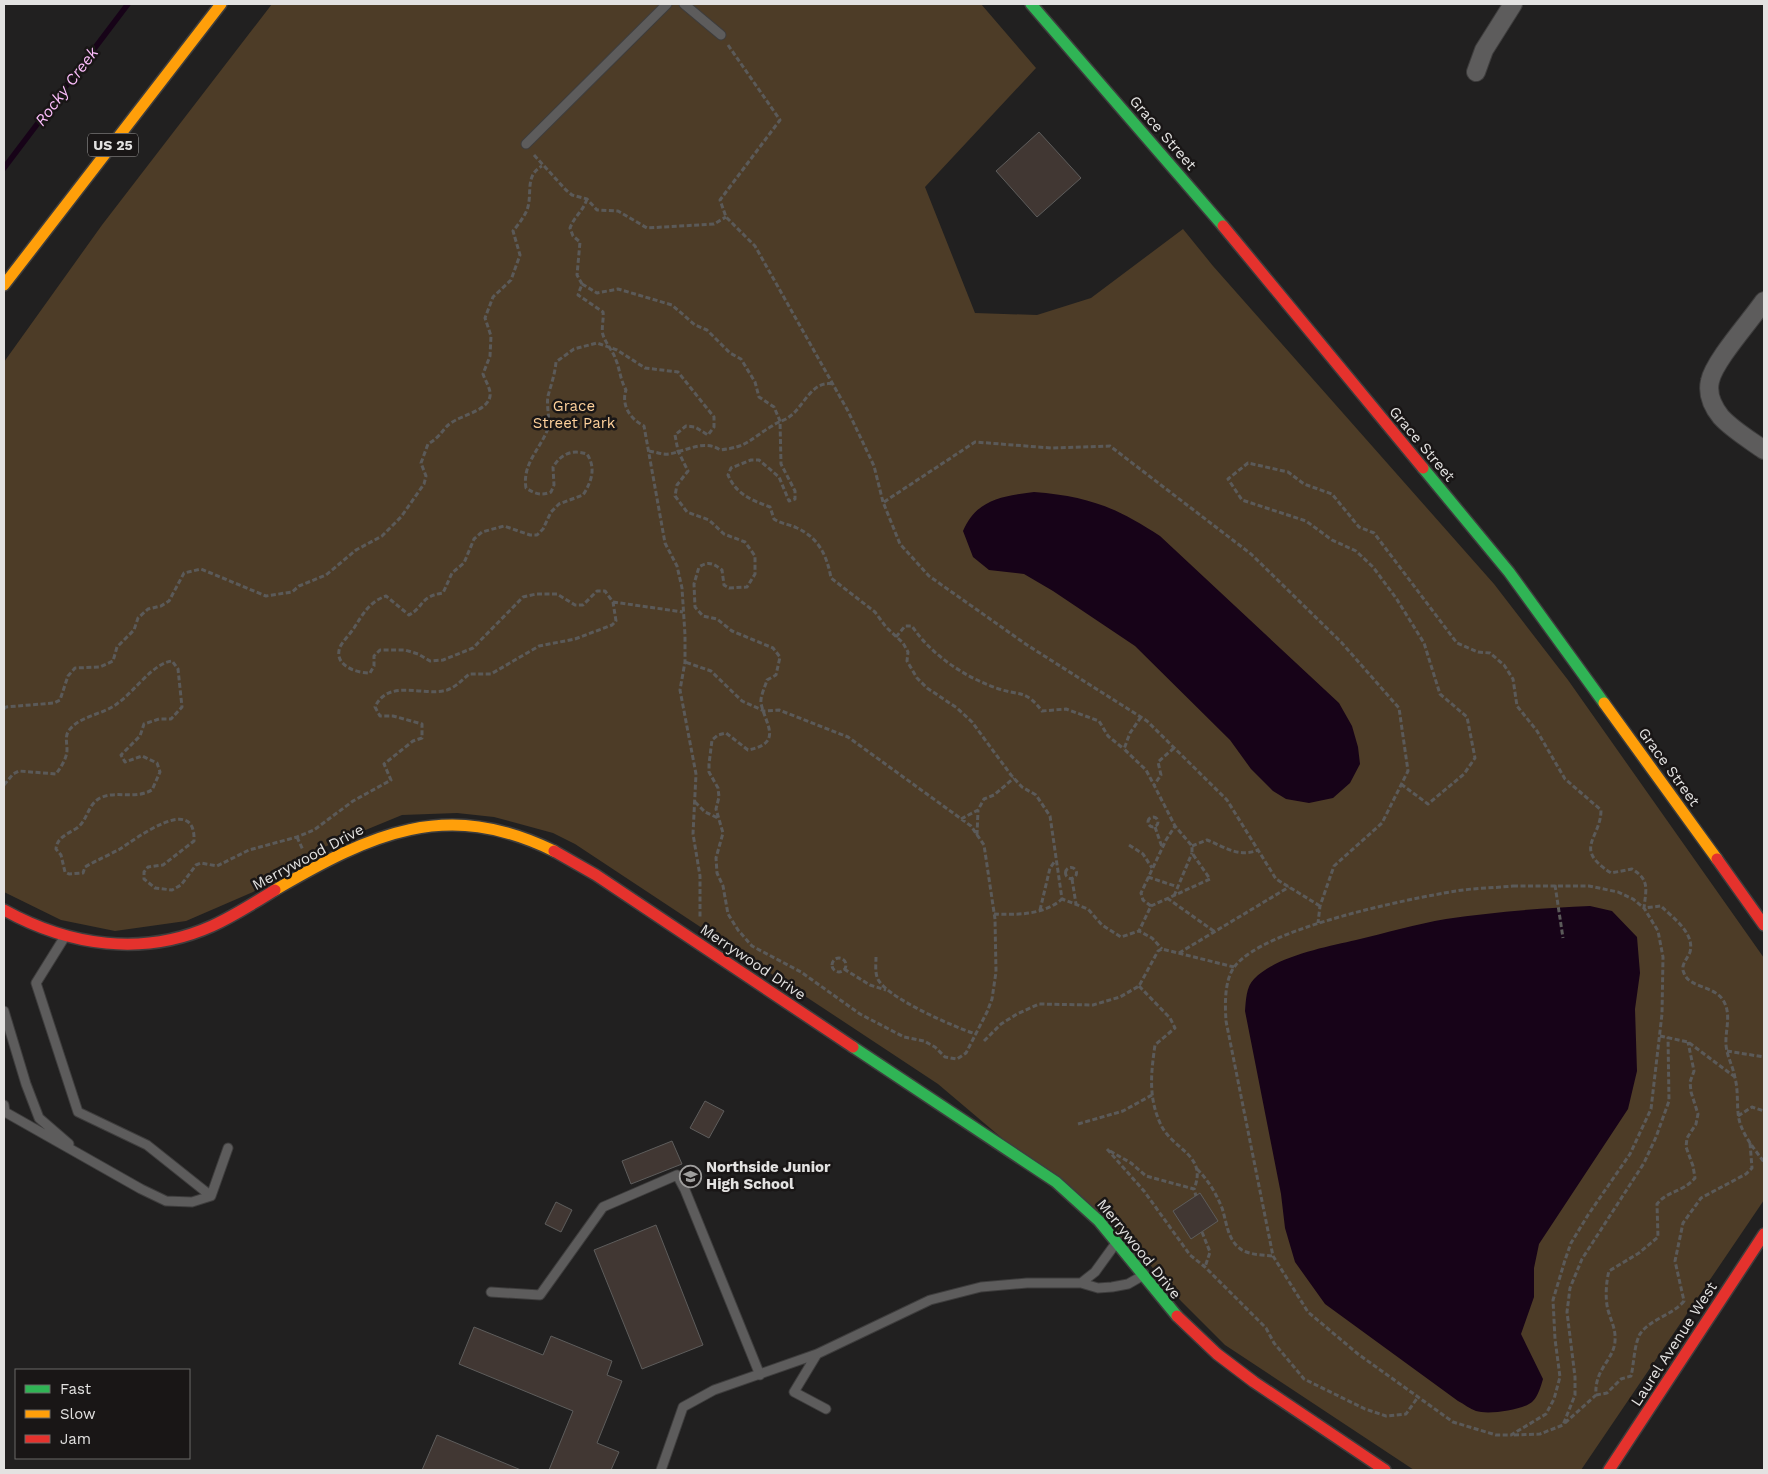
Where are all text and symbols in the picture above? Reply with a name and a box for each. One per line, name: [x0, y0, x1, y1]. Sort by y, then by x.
water label: Rocky Creek: [31, 42, 103, 129]
street label: Grace Street: [1126, 92, 1201, 174]
road number: US 25: [88, 134, 138, 156]
park label: Grace Street Park: [533, 397, 616, 432]
street label: Grace Street: [1385, 403, 1459, 486]
street label: Grace Street: [1635, 724, 1704, 810]
street label: Merrywood Drive: [249, 820, 367, 894]
street label: Merrywood Drive: [697, 920, 809, 1004]
place label: Northside Junior High School: [706, 1158, 831, 1193]
school or university icon: Northside Junior High School: [678, 1164, 702, 1188]
street label: Merrywood Drive: [1093, 1195, 1185, 1303]
street label: Laurel Avenue West: [1627, 1278, 1721, 1409]
legend: [15, 1369, 190, 1459]
text: Fast: [60, 1380, 92, 1398]
text: Slow: [60, 1405, 96, 1423]
text: Jam: [60, 1430, 91, 1448]

